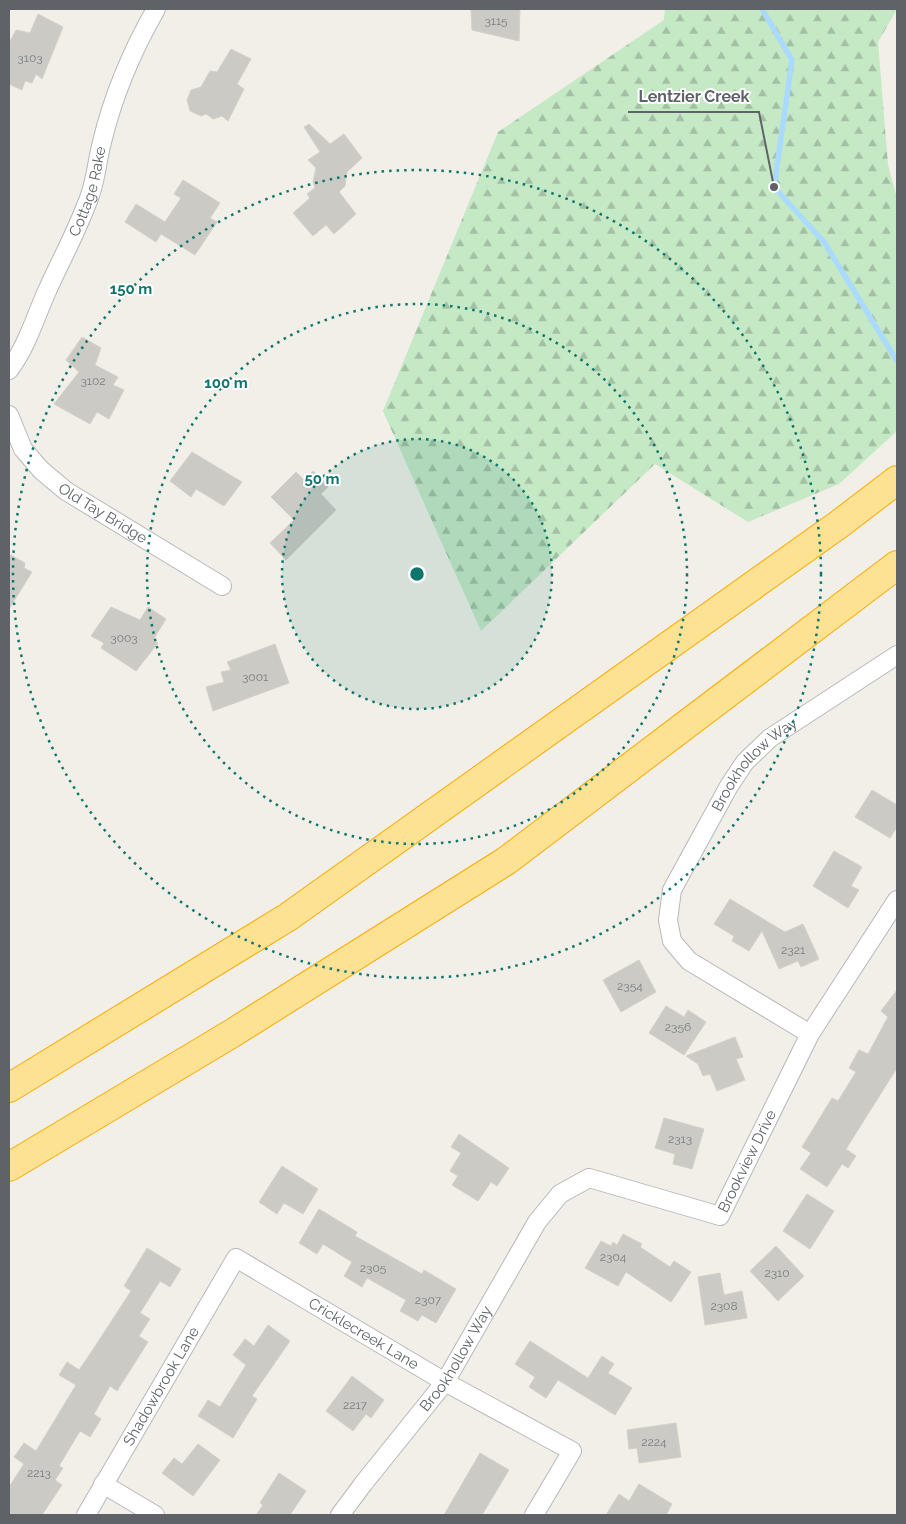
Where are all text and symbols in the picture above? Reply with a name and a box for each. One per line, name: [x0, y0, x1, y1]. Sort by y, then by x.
house number: 3115: [484, 14, 508, 28]
house number: 3103: [17, 51, 43, 65]
callout: Lentzier Creek: [628, 81, 759, 112]
text: Lentzier Creek: [638, 87, 750, 106]
street label: Cottage Rake: [65, 145, 110, 239]
text: 150 m: [110, 280, 152, 298]
house number: 3102: [80, 374, 106, 388]
text: 100 m: [204, 374, 248, 392]
text: 50 m: [304, 470, 340, 488]
street label: Old Tay Bridge: [54, 479, 151, 547]
centre of rings: [408, 565, 426, 583]
house number: 3003: [110, 631, 138, 645]
house number: 3001: [242, 670, 268, 684]
street label: Brookhollow Way: [708, 714, 800, 814]
house number: 2321: [781, 943, 805, 957]
house number: 2354: [617, 979, 643, 993]
house number: 2356: [665, 1020, 691, 1034]
street label: Brookview Drive: [714, 1107, 780, 1215]
house number: 2313: [668, 1132, 692, 1146]
house number: 2304: [600, 1250, 627, 1264]
house number: 2305: [360, 1261, 387, 1275]
house number: 2310: [764, 1266, 790, 1280]
house number: 2307: [415, 1293, 442, 1307]
street label: Cricklecreek Lane: [305, 1294, 422, 1373]
house number: 2308: [710, 1299, 738, 1313]
street label: Brookhollow Way: [416, 1303, 496, 1415]
street label: Shadowbrook Lane: [119, 1323, 203, 1449]
house number: 2217: [343, 1398, 368, 1412]
house number: 2224: [641, 1435, 667, 1449]
house number: 2213: [27, 1466, 51, 1480]

